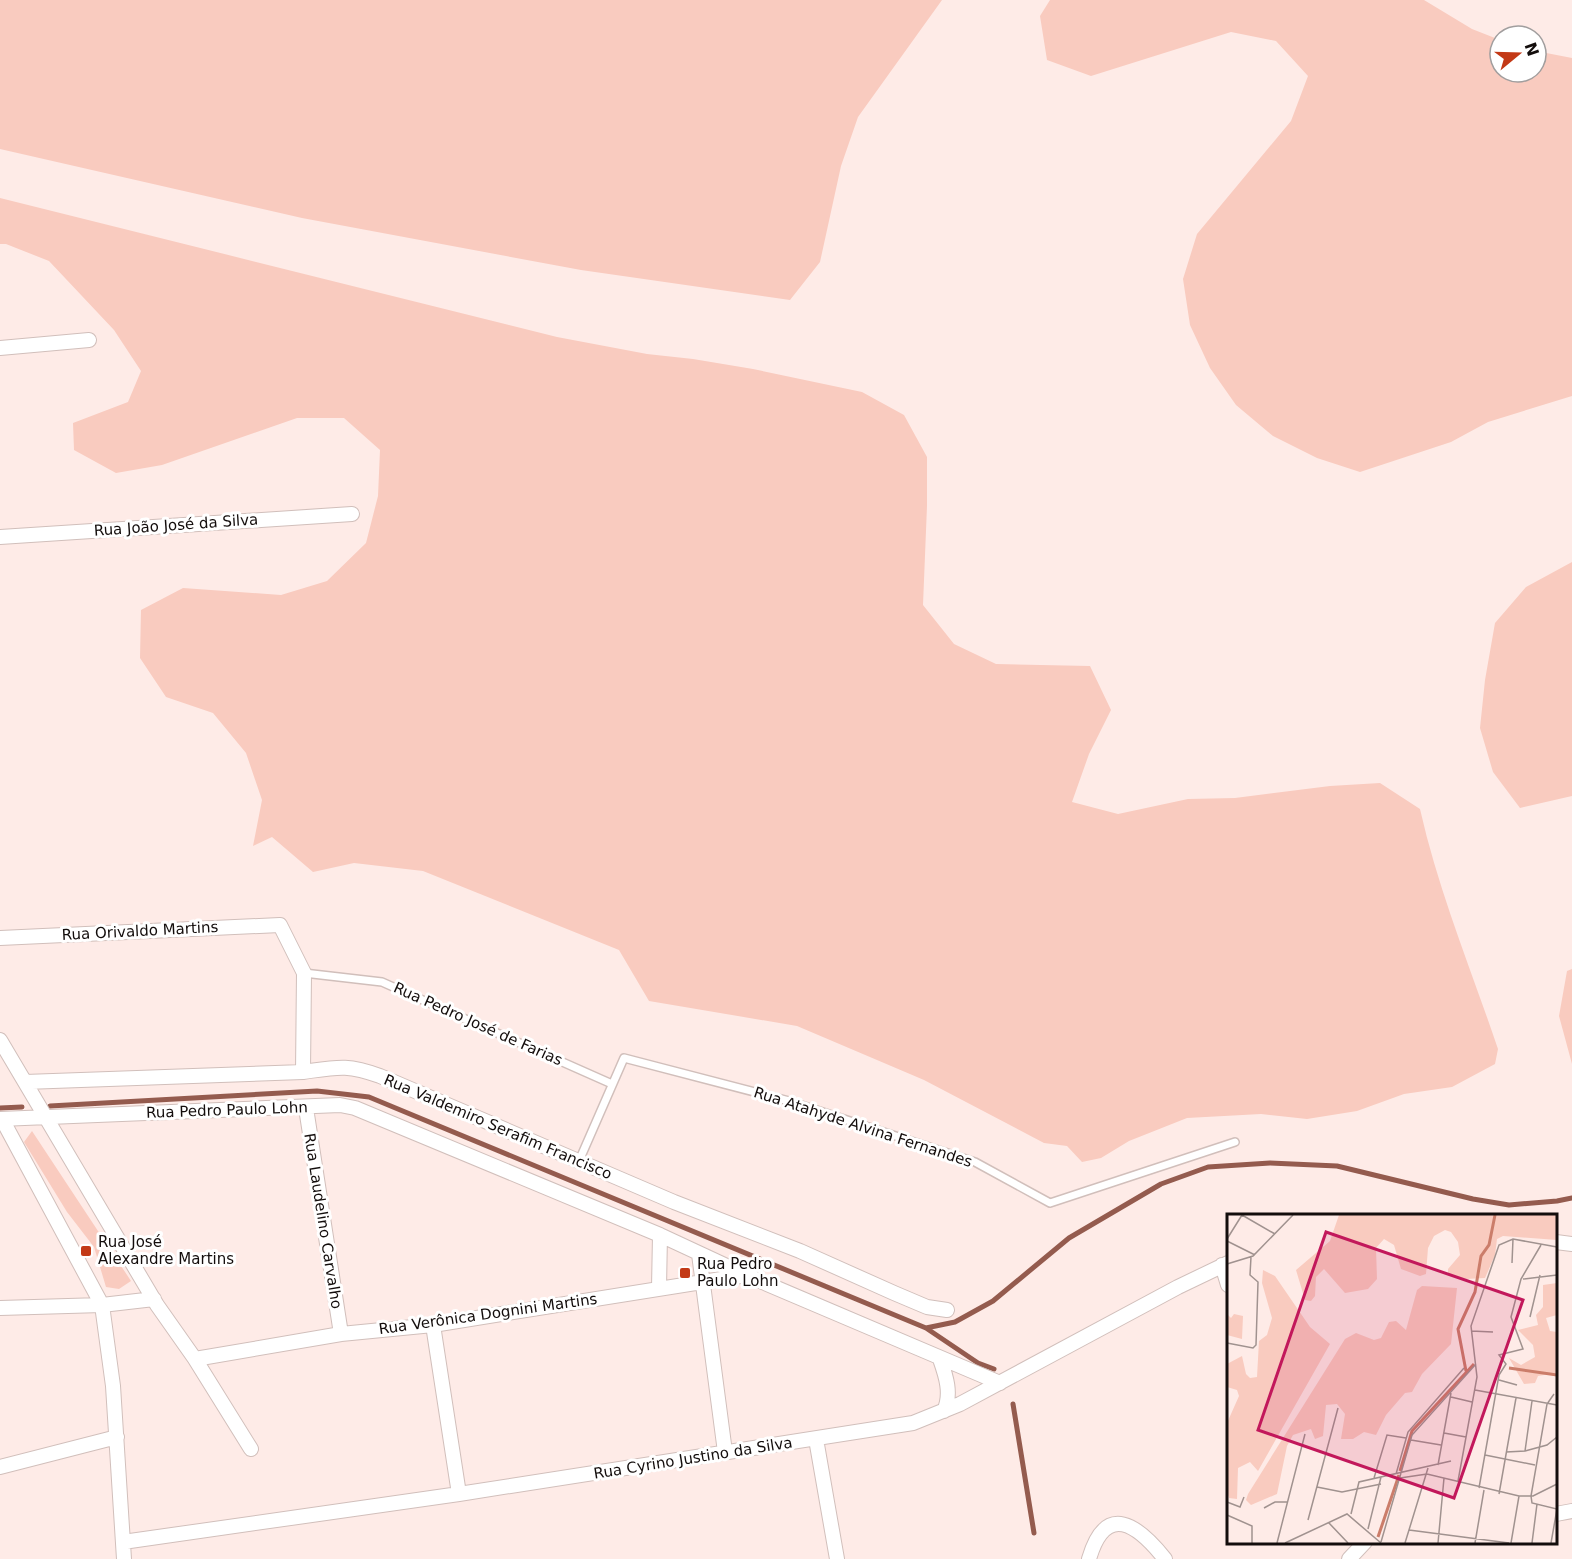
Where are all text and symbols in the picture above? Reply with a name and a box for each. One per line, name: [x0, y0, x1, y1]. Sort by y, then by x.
north arrow: [1488, 24, 1548, 84]
text: N: [1521, 40, 1543, 59]
street label: Rua João José da Silva: [93, 510, 259, 540]
street label: Rua Orivaldo Martins: [61, 918, 219, 944]
street label: Rua Pedro José de Farias: [391, 979, 565, 1070]
street label: Rua Valdemiro Serafim Francisco: [381, 1071, 615, 1183]
street label: Rua Atahyde Alvina Fernandes: [751, 1083, 975, 1171]
street label: Rua Pedro Paulo Lohn: [146, 1098, 308, 1122]
street label: Rua Laudelino Carvalho: [300, 1132, 346, 1310]
inset map: [1227, 1214, 1557, 1544]
place label: Rua José Alexandre Martins: [98, 1233, 234, 1268]
marker: Rua José Alexandre Martins: [79, 1244, 93, 1258]
place label: Rua Pedro Paulo Lohn: [697, 1255, 778, 1290]
marker: Rua Pedro Paulo Lohn: [678, 1266, 692, 1280]
street label: Rua Verônica Dognini Martins: [378, 1290, 599, 1338]
street label: Rua Cyrino Justino da Silva: [592, 1433, 794, 1483]

